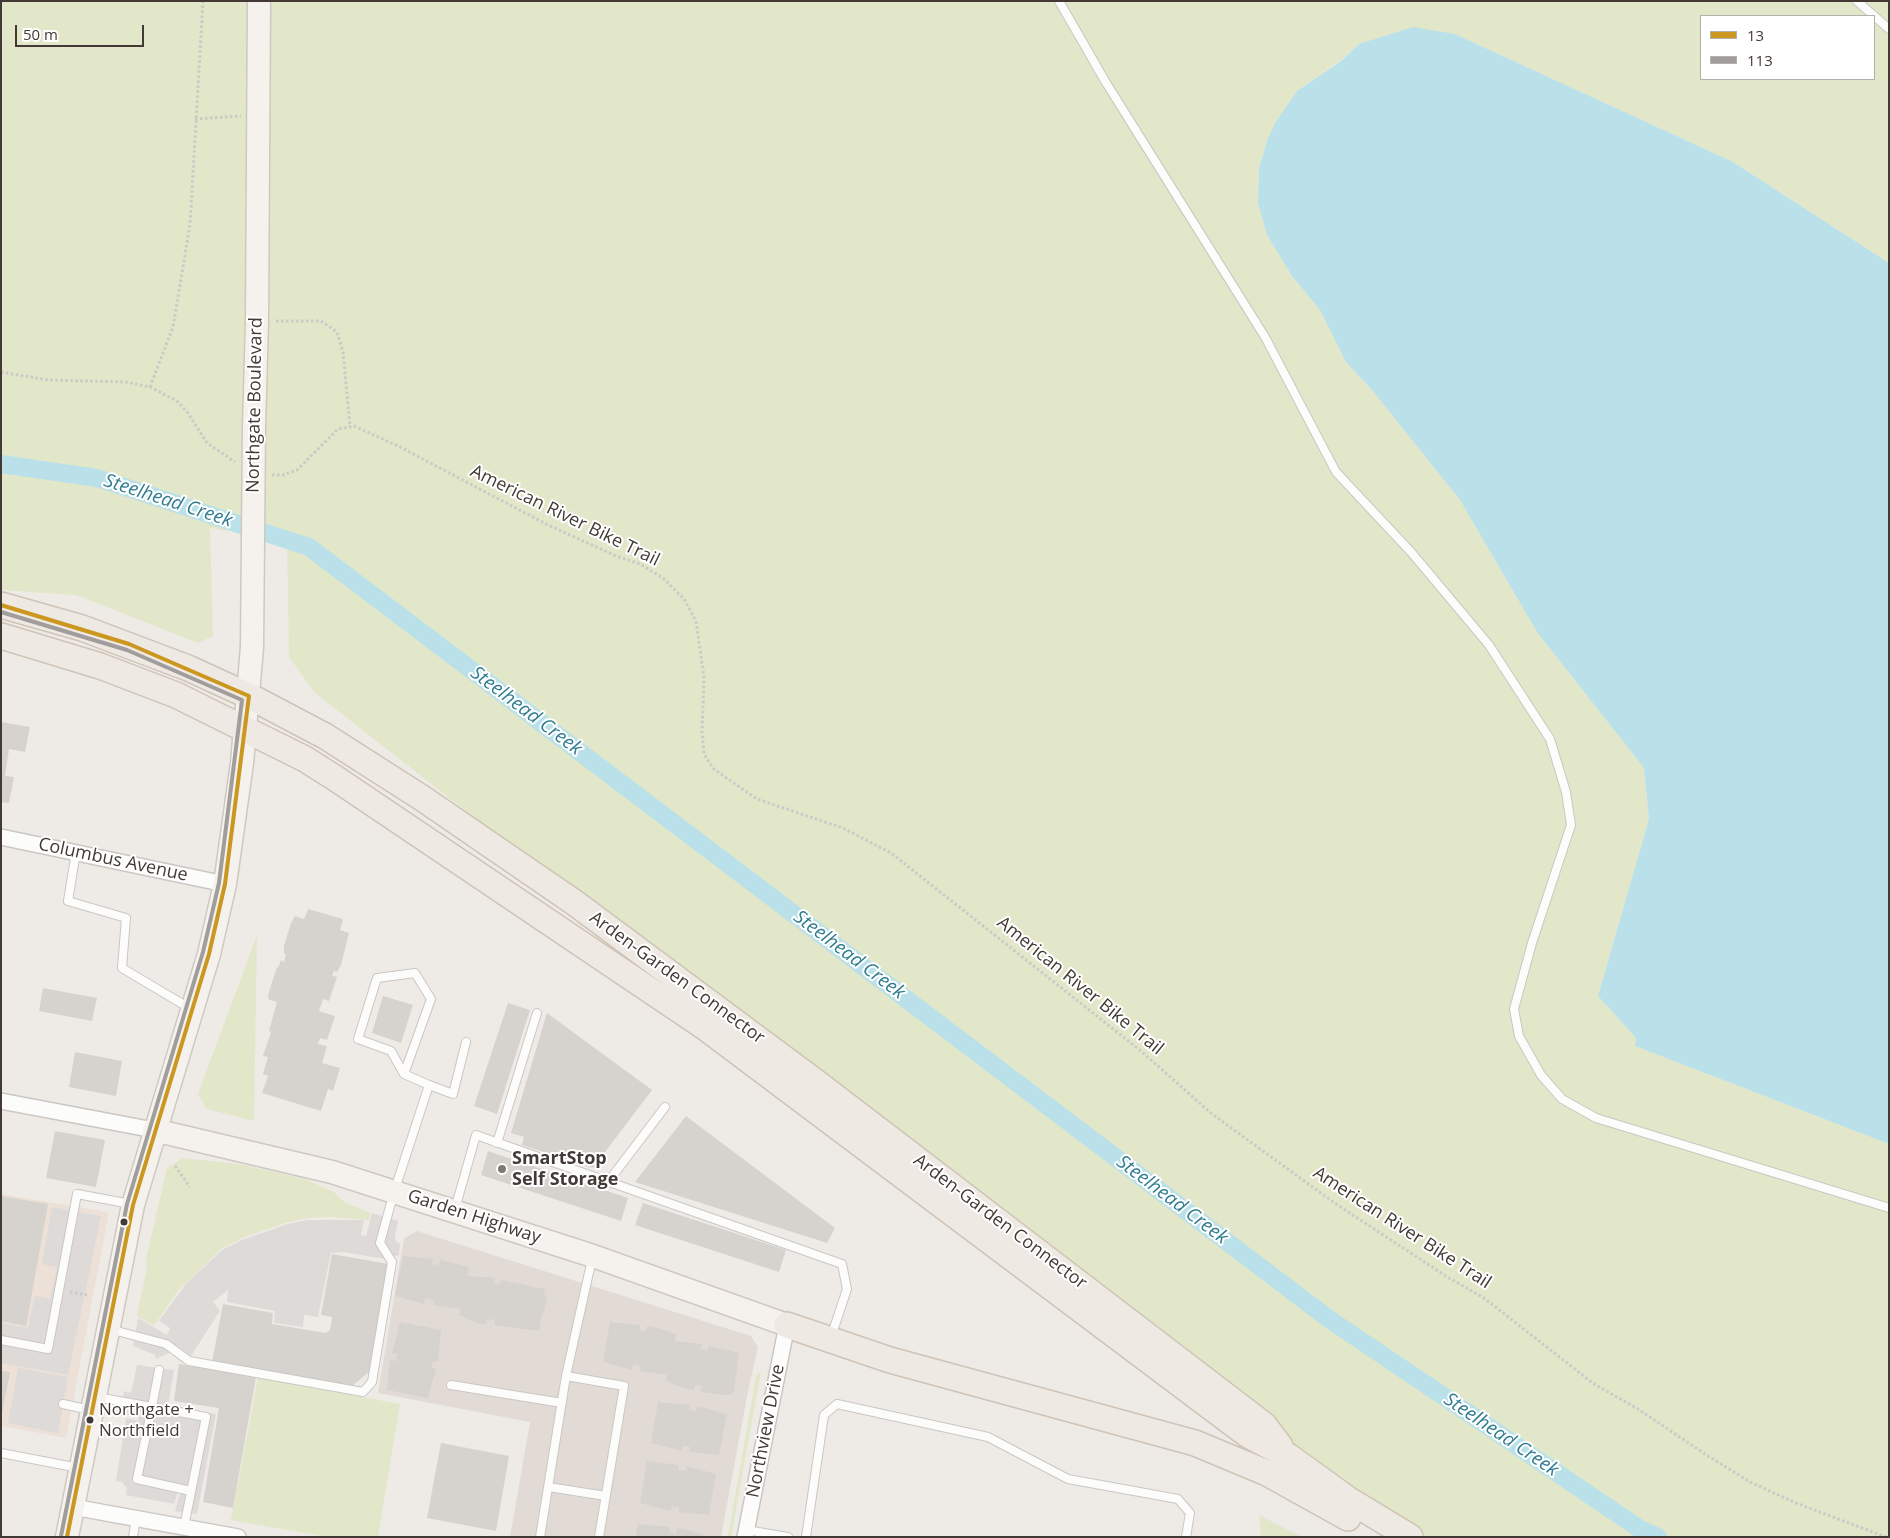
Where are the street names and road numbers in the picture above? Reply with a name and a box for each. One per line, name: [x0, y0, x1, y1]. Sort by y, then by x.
street label: Northgate Boulevard: [243, 317, 267, 493]
street label: American River Bike Trail: [467, 461, 663, 571]
street label: Columbus Avenue: [36, 834, 190, 886]
street label: Arden-Garden Connector: [585, 907, 769, 1049]
street label: American River Bike Trail: [992, 912, 1168, 1060]
street label: Arden-Garden Connector: [909, 1150, 1091, 1294]
street label: American River Bike Trail: [1309, 1162, 1495, 1294]
street label: Garden Highway: [405, 1185, 543, 1249]
street label: Northview Drive: [742, 1362, 790, 1500]

